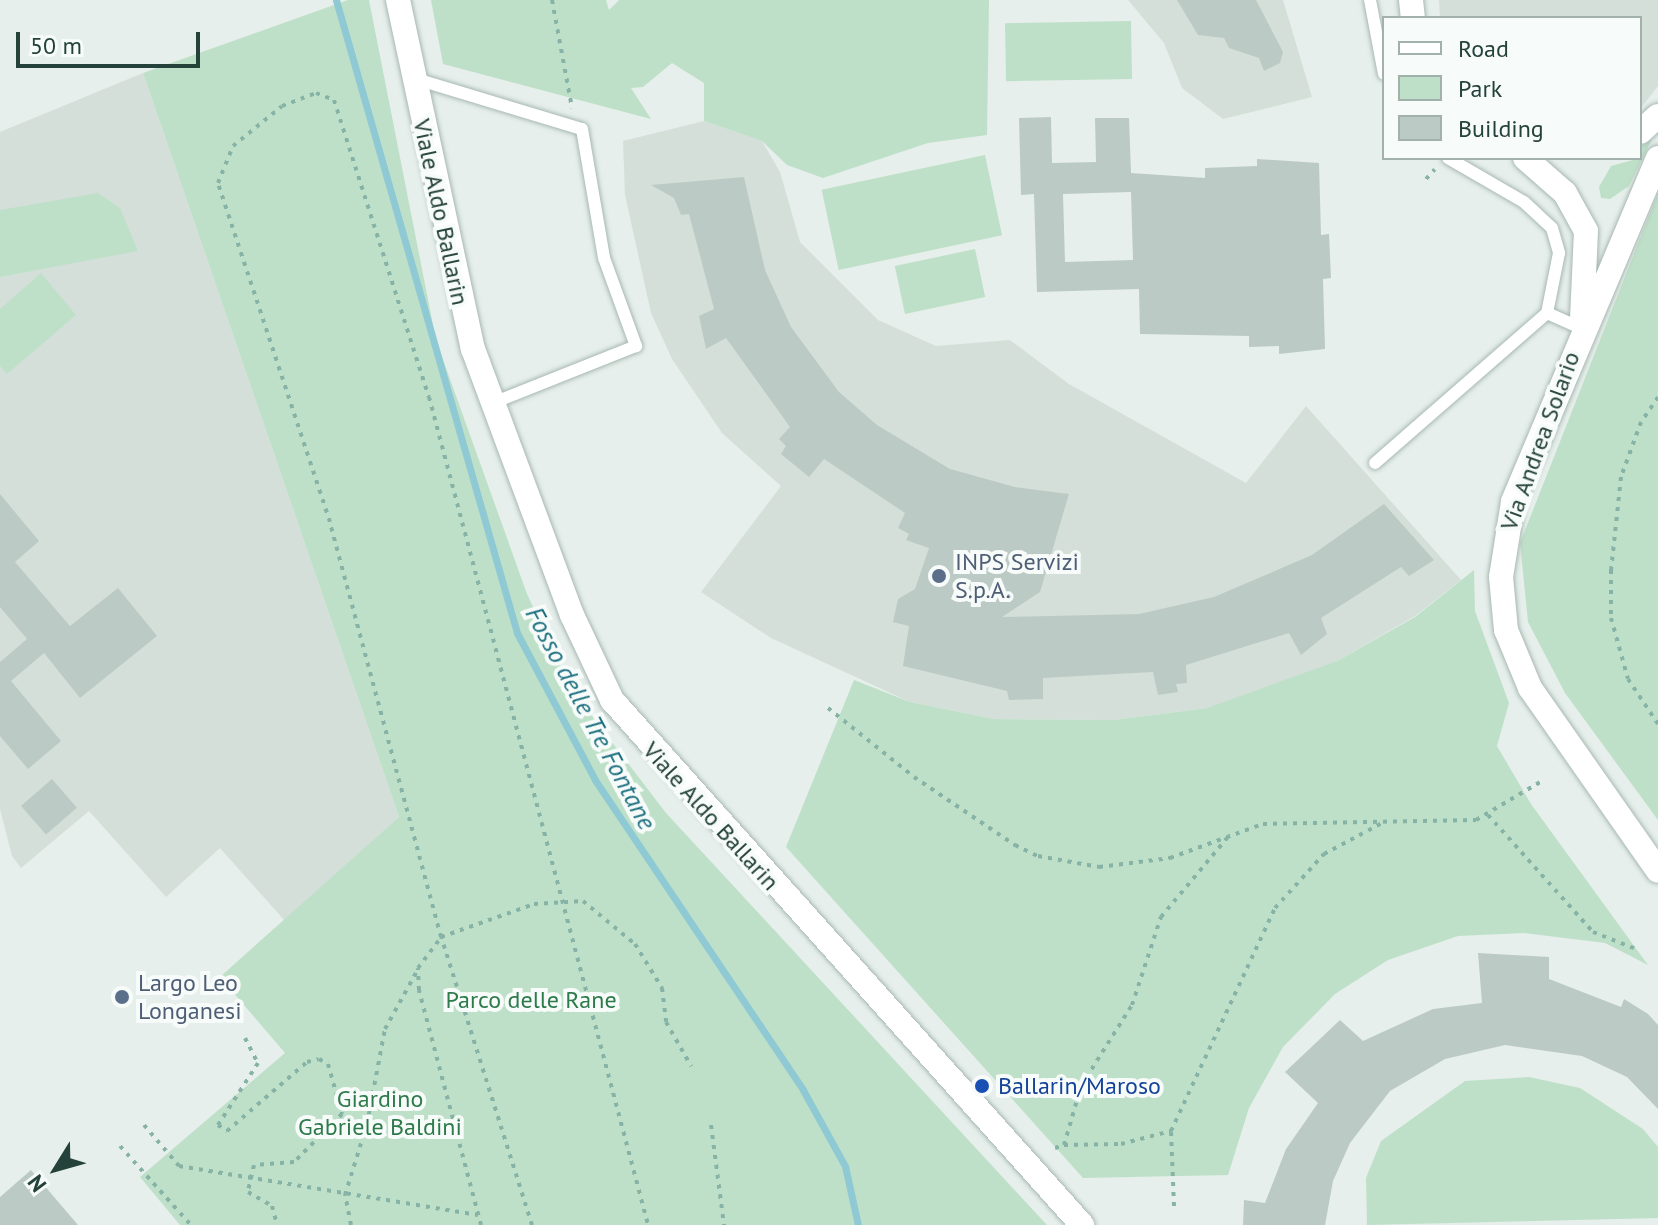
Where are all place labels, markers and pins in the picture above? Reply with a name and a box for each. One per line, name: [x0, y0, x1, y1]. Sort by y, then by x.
place label: INPS Servizi S.p.A.: [955, 548, 1079, 604]
marker: INPS Servizi S.p.A.: [930, 567, 948, 585]
place label: Largo Leo Longanesi: [138, 969, 242, 1025]
marker: Largo Leo Longanesi: [113, 988, 131, 1006]
place label: Ballarin/Maroso: [998, 1072, 1161, 1100]
marker: Ballarin/Maroso: [973, 1077, 991, 1095]

